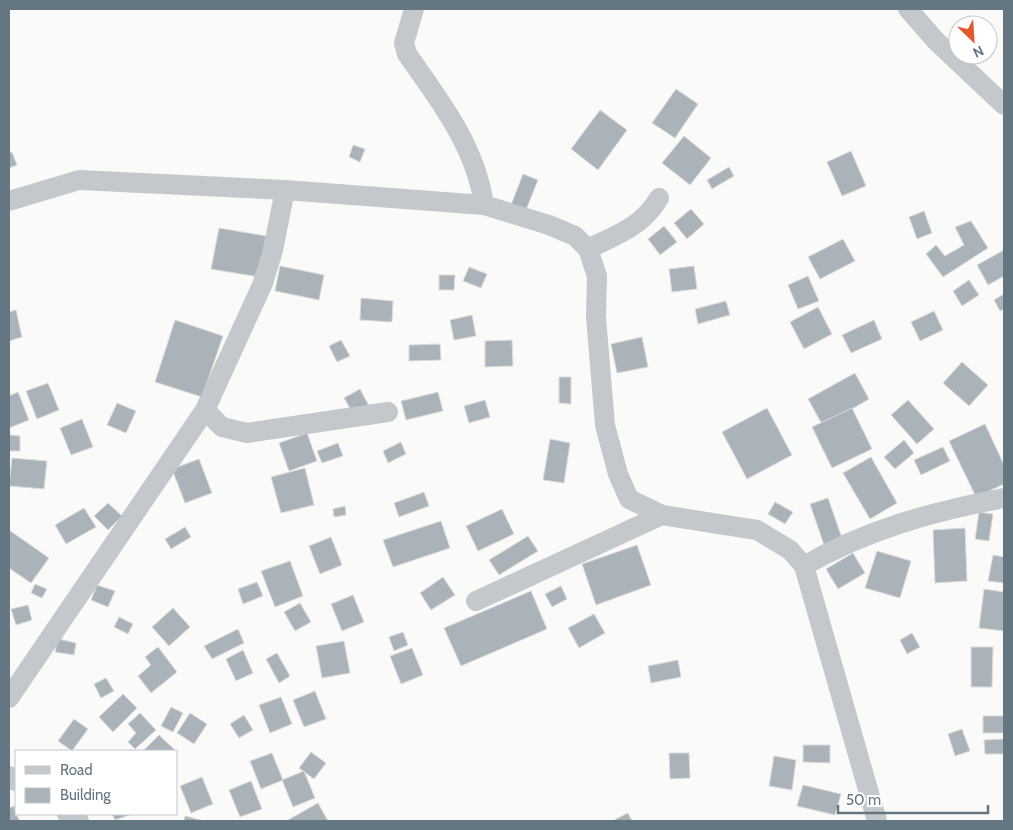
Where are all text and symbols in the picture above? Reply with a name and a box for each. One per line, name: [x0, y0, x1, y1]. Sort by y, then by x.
north arrow: [948, 15, 998, 65]
text: N: [970, 42, 987, 62]
legend: [15, 750, 178, 815]
text: Road: [60, 761, 93, 779]
scale bar: [838, 782, 988, 814]
text: Building: [60, 786, 111, 804]
text: 50 m: [846, 791, 881, 809]

